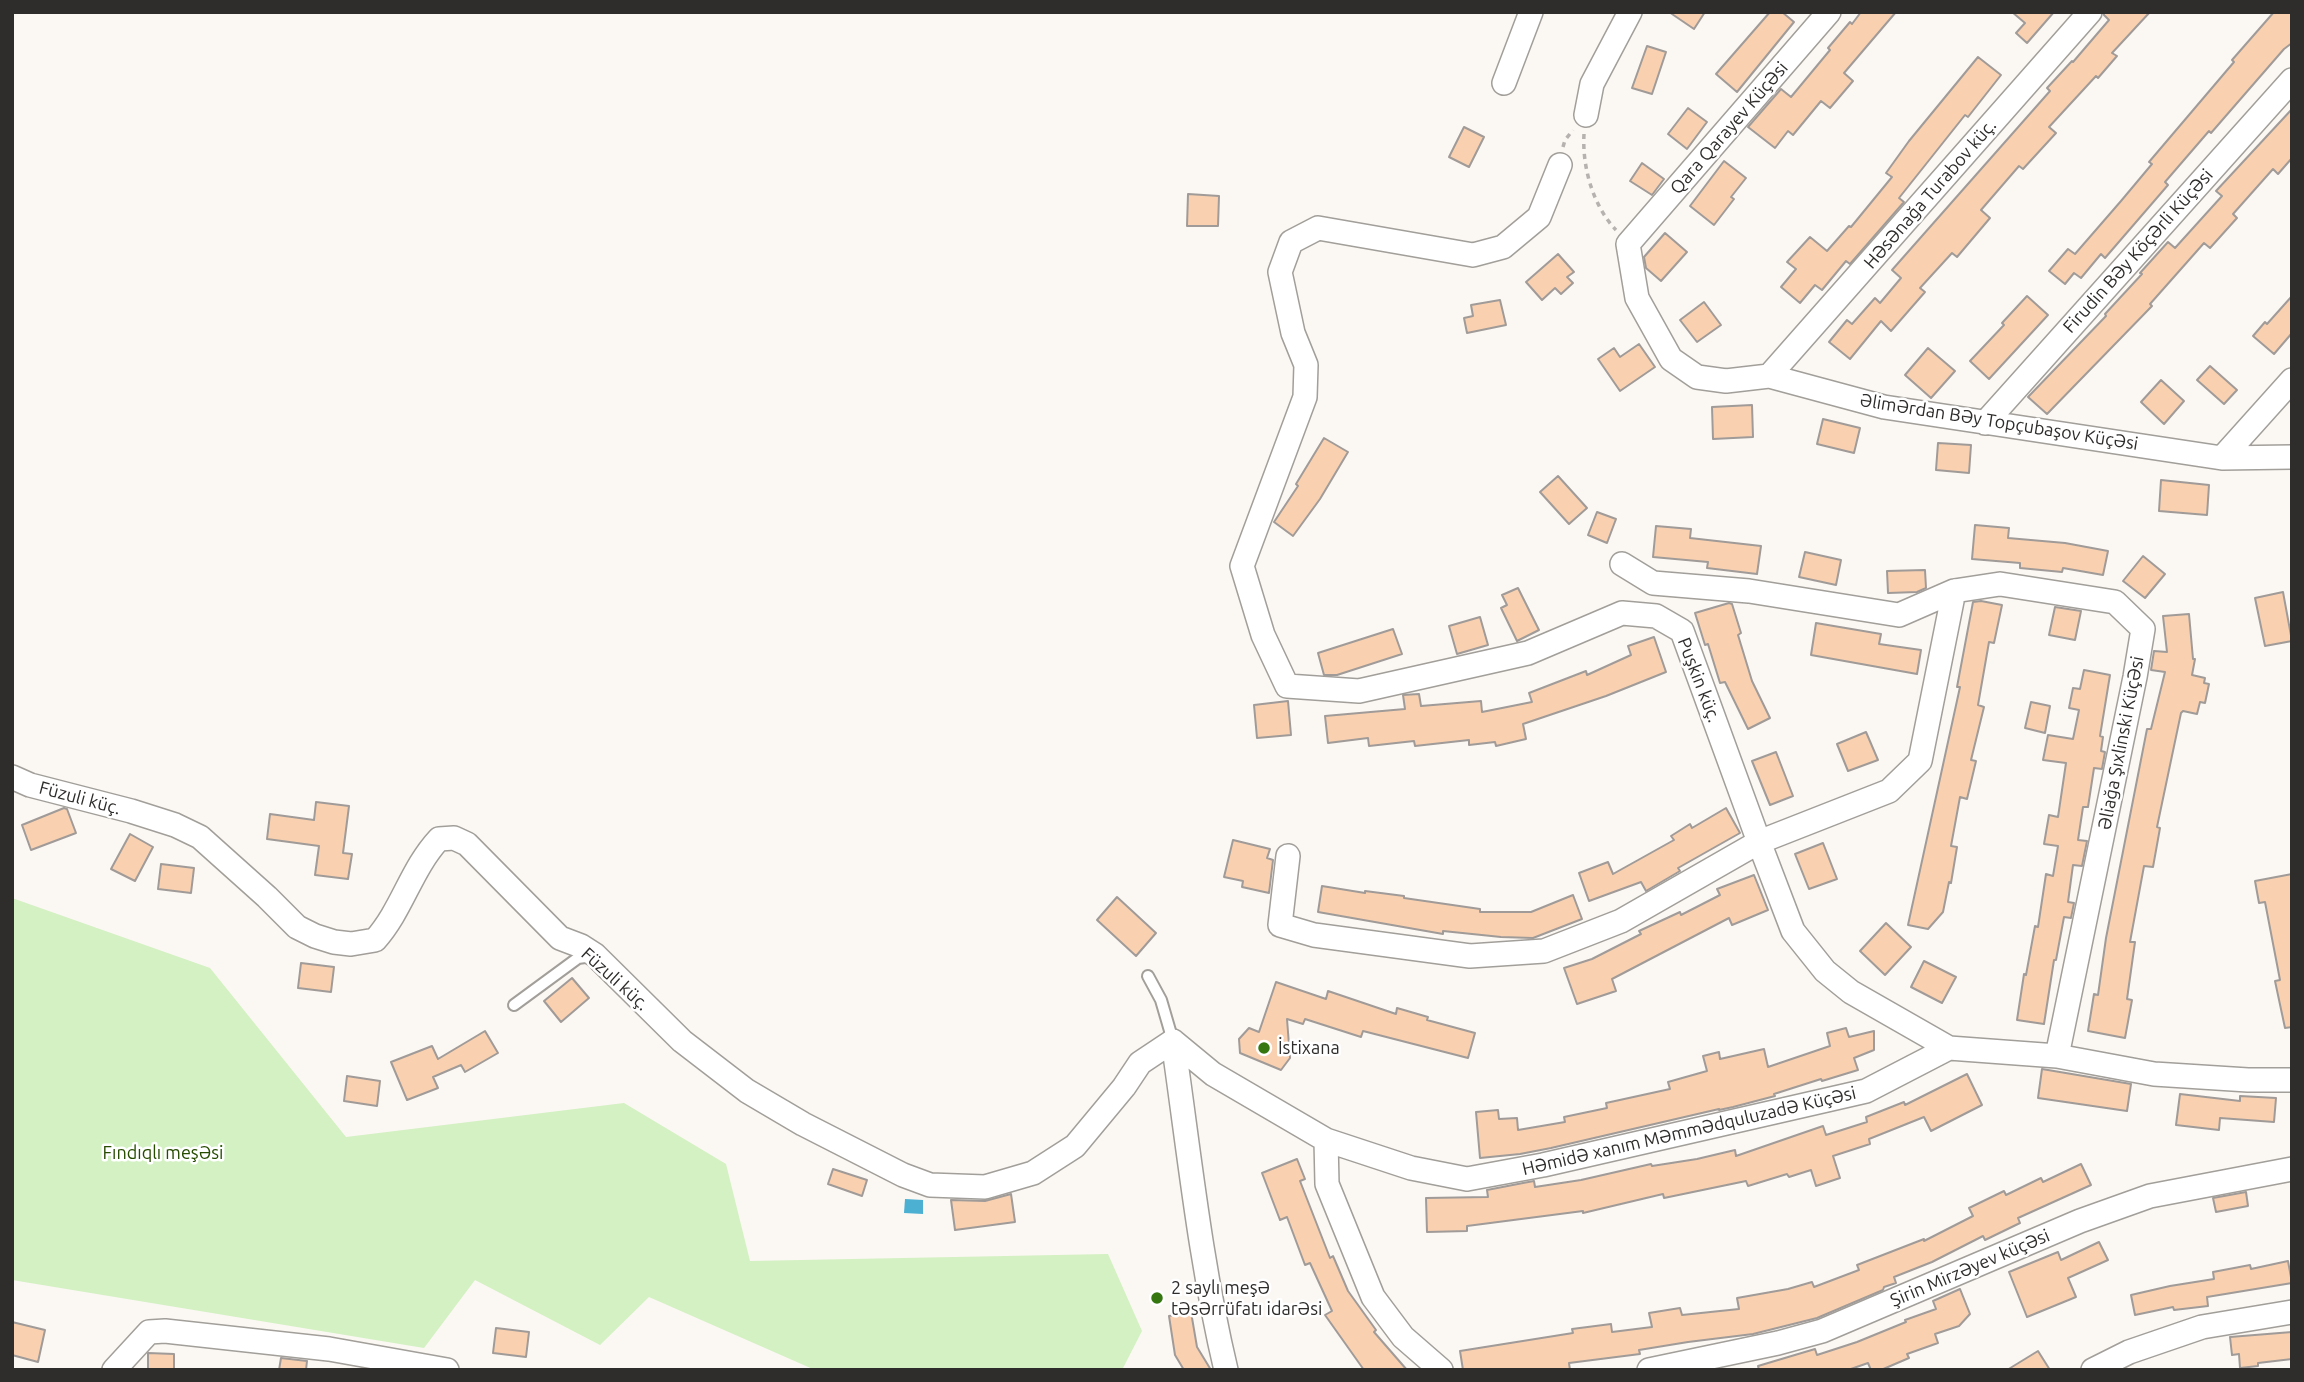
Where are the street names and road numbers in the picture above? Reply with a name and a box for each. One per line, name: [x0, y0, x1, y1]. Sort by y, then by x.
street label: Qara Qarayev Küçəsi: [1666, 57, 1792, 199]
street label: Həsənağa Turabov küç.: [1859, 115, 2001, 273]
street label: Firudin Bəy Köçərli Küçəsi: [2059, 164, 2217, 338]
street label: Əlimərdan Bəy Topçubaşov Küçəsi: [1858, 389, 2140, 455]
street label: Puşkin küç.: [1673, 635, 1725, 725]
street label: Əliağa Şıxlinski Küçəsi: [2094, 654, 2148, 832]
street label: Füzuli küç.: [37, 777, 123, 819]
street label: Füzuli küç.: [577, 943, 653, 1015]
street label: Həmidə xanım Məmmədquluzadə Küçəsi: [1520, 1082, 1858, 1180]
street label: Şirin Mirzəyev küçəsi: [1887, 1225, 2053, 1311]

